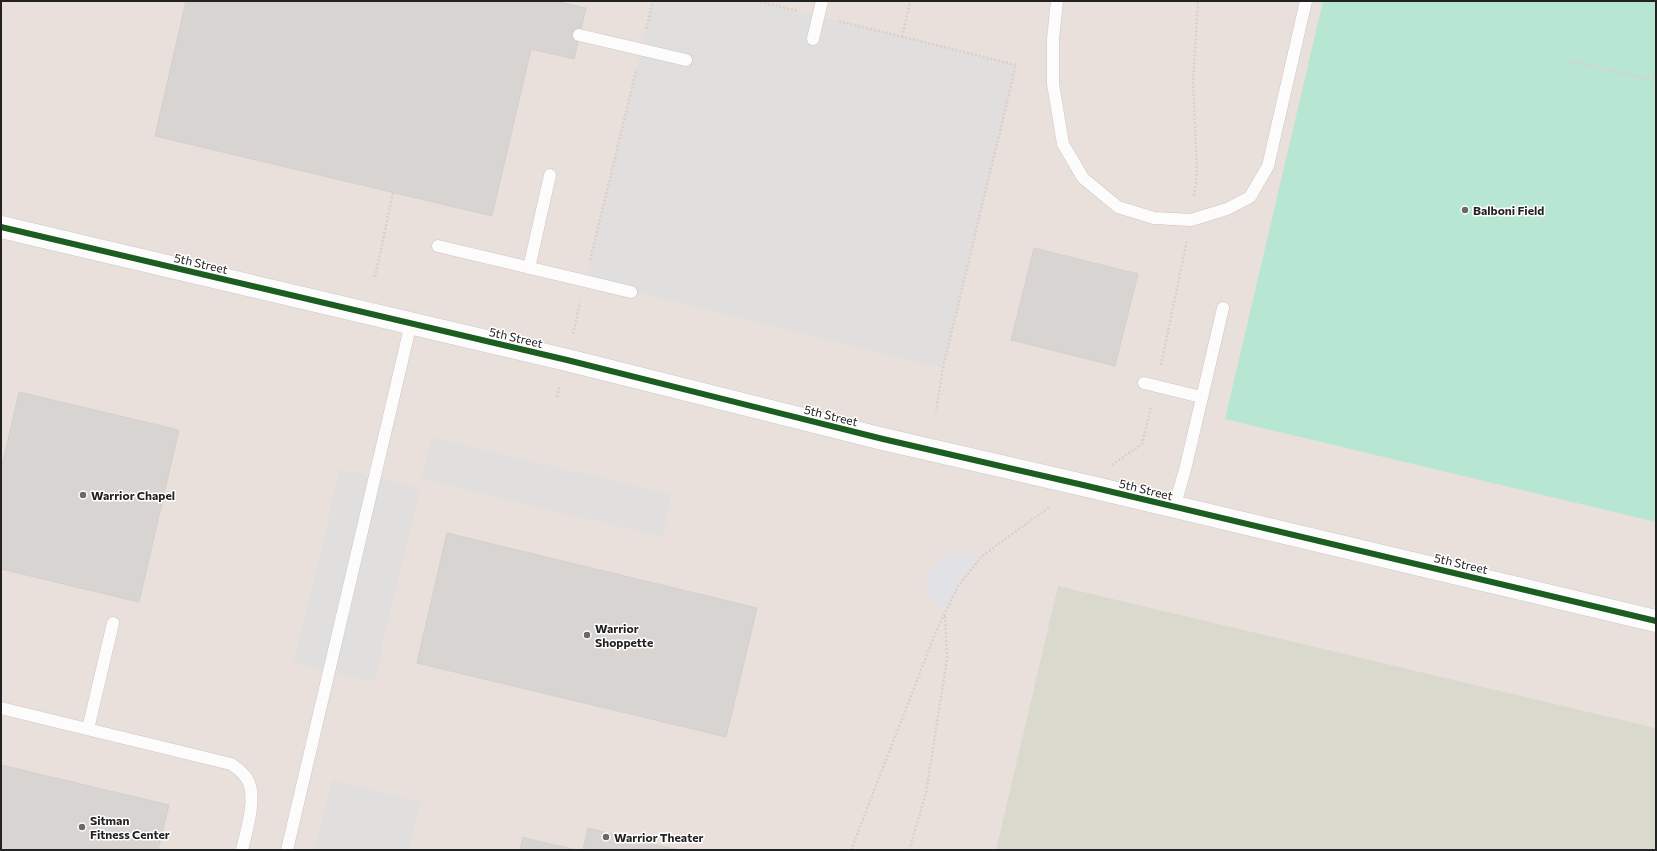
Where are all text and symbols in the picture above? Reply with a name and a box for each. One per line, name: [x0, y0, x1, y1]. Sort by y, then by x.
place label: Balboni Field: [1473, 203, 1544, 217]
marker: Balboni Field: [1460, 205, 1470, 215]
street label: 5th Street: [173, 250, 229, 276]
street label: 5th Street: [488, 324, 544, 350]
street label: 5th Street: [803, 402, 859, 428]
street label: 5th Street: [1118, 476, 1174, 502]
place label: Warrior Chapel: [91, 488, 175, 502]
marker: Warrior Chapel: [78, 490, 88, 500]
street label: 5th Street: [1433, 550, 1489, 576]
place label: Warrior Shoppette: [595, 621, 653, 649]
marker: Warrior Shoppette: [582, 630, 592, 640]
place label: Sitman Fitness Center: [90, 813, 170, 841]
marker: Sitman Fitness Center: [77, 822, 87, 832]
place label: Warrior Theater: [614, 830, 704, 844]
marker: Warrior Theater: [601, 832, 611, 842]

